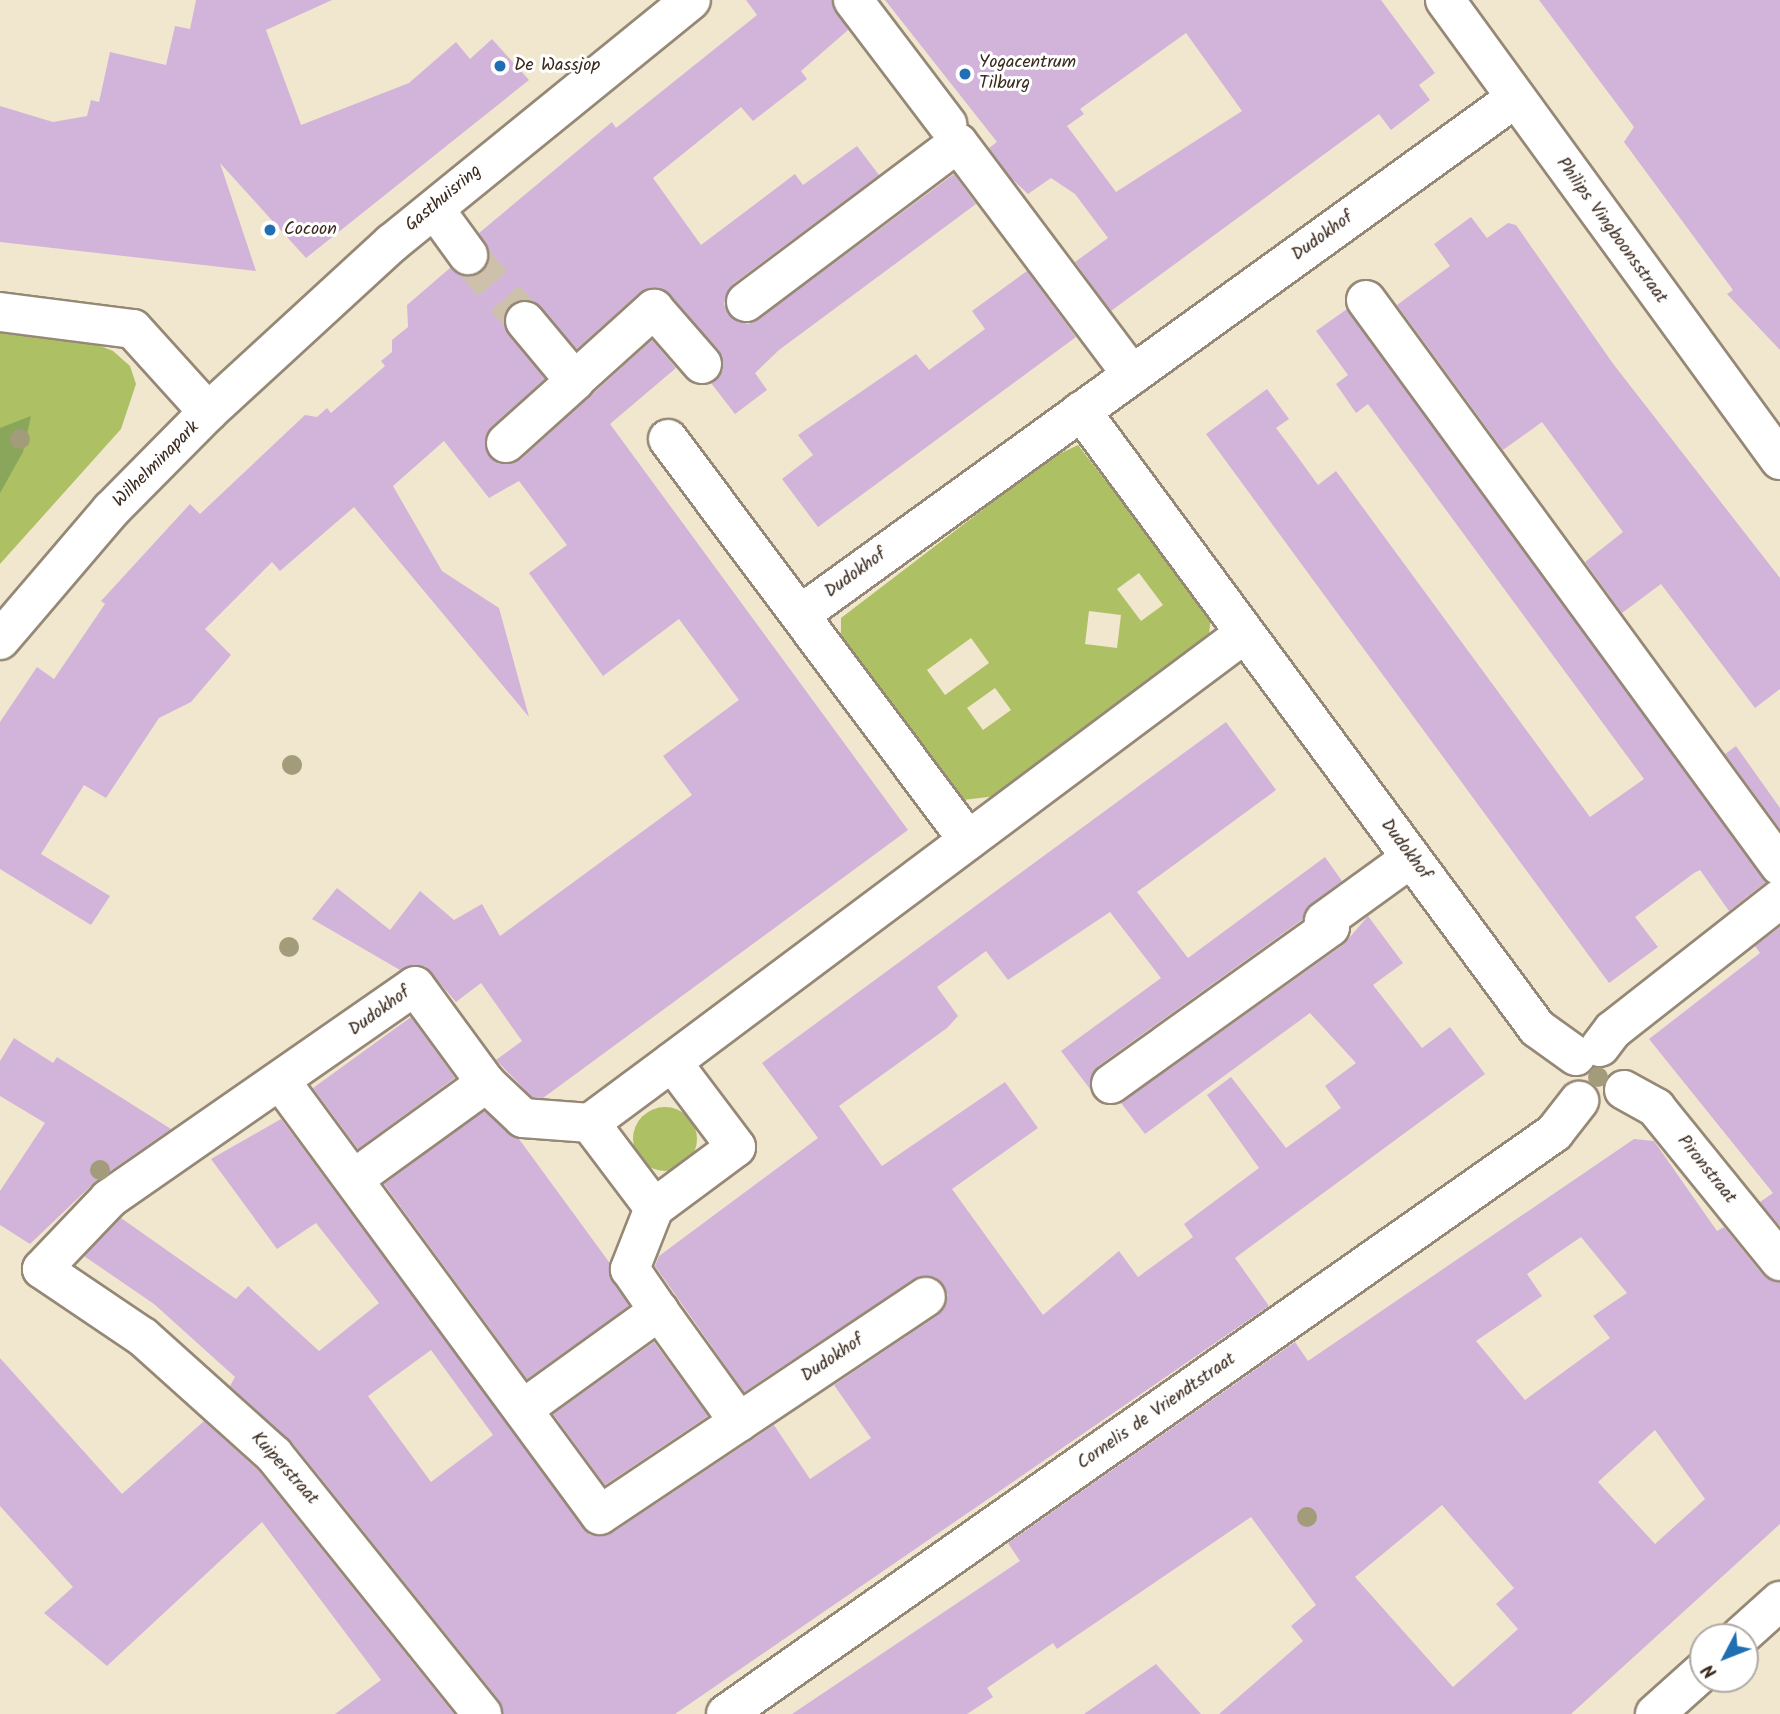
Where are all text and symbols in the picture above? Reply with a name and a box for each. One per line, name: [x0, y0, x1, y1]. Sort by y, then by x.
place label: Yogacentrum Tilburg: [979, 53, 1076, 96]
place label: De Wassjop: [514, 55, 600, 77]
marker: De Wassjop: [492, 58, 508, 74]
marker: Yogacentrum Tilburg: [957, 66, 973, 82]
street label: Philips Vingboonsstraat: [1551, 154, 1671, 308]
street label: Gasthuisring: [402, 161, 486, 237]
street label: Dudokhof: [1288, 208, 1358, 266]
place label: Cocoon: [284, 219, 337, 241]
marker: Cocoon: [262, 222, 278, 238]
street label: Wilhelminapark: [109, 417, 205, 513]
street label: Dudokhof: [821, 545, 891, 603]
street label: Dudokhof: [1375, 815, 1435, 885]
street label: Dudokhof: [345, 983, 415, 1041]
street label: Pironstraat: [1672, 1131, 1740, 1209]
street label: Dudokhof: [798, 1330, 868, 1388]
street label: Cornelis de Vriendtstraat: [1074, 1349, 1240, 1475]
street label: Kuiperstraat: [246, 1428, 322, 1510]
north arrow: [1689, 1623, 1759, 1693]
text: N: [1695, 1656, 1725, 1685]

